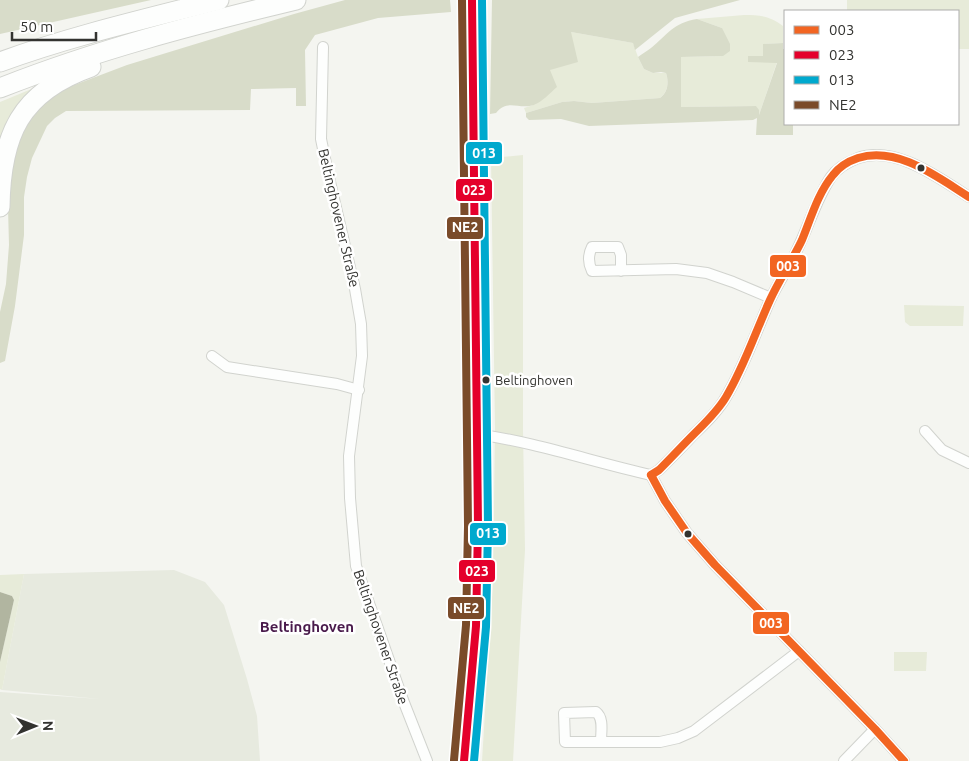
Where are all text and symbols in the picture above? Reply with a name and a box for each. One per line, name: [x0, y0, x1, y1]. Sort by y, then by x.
scale bar: [12, 10, 96, 42]
legend: [784, 10, 959, 125]
text: 50 m: [20, 18, 53, 35]
text: 003: [829, 21, 854, 38]
text: 023: [829, 46, 854, 63]
text: 013: [829, 71, 854, 88]
text: NE2: [829, 96, 857, 113]
line badge: 013: [465, 141, 503, 165]
text: 013: [472, 145, 496, 161]
street label: Beltinghovener Straße: [315, 147, 363, 289]
unlabelled marker: [916, 163, 926, 173]
line badge: 023: [455, 178, 493, 202]
text: 023: [462, 182, 486, 198]
line badge: NE2: [446, 216, 484, 240]
text: NE2: [452, 219, 478, 235]
line badge: 003: [769, 254, 807, 278]
text: 003: [776, 258, 800, 274]
place label: Beltinghoven: [495, 373, 573, 387]
marker: Beltinghoven: [481, 375, 491, 385]
line badge: 013: [469, 522, 507, 546]
text: 013: [476, 525, 500, 541]
unlabelled marker: [683, 529, 693, 539]
line badge: 023: [458, 559, 496, 583]
text: 023: [465, 563, 489, 579]
street label: Beltinghovener Straße: [350, 567, 412, 707]
line badge: NE2: [447, 596, 485, 620]
text: NE2: [453, 600, 479, 616]
line badge: 003: [752, 611, 790, 635]
text: 003: [759, 615, 783, 631]
district label: Beltinghoven: [260, 618, 354, 635]
north arrow: [10, 701, 60, 751]
text: N: [40, 720, 56, 731]

